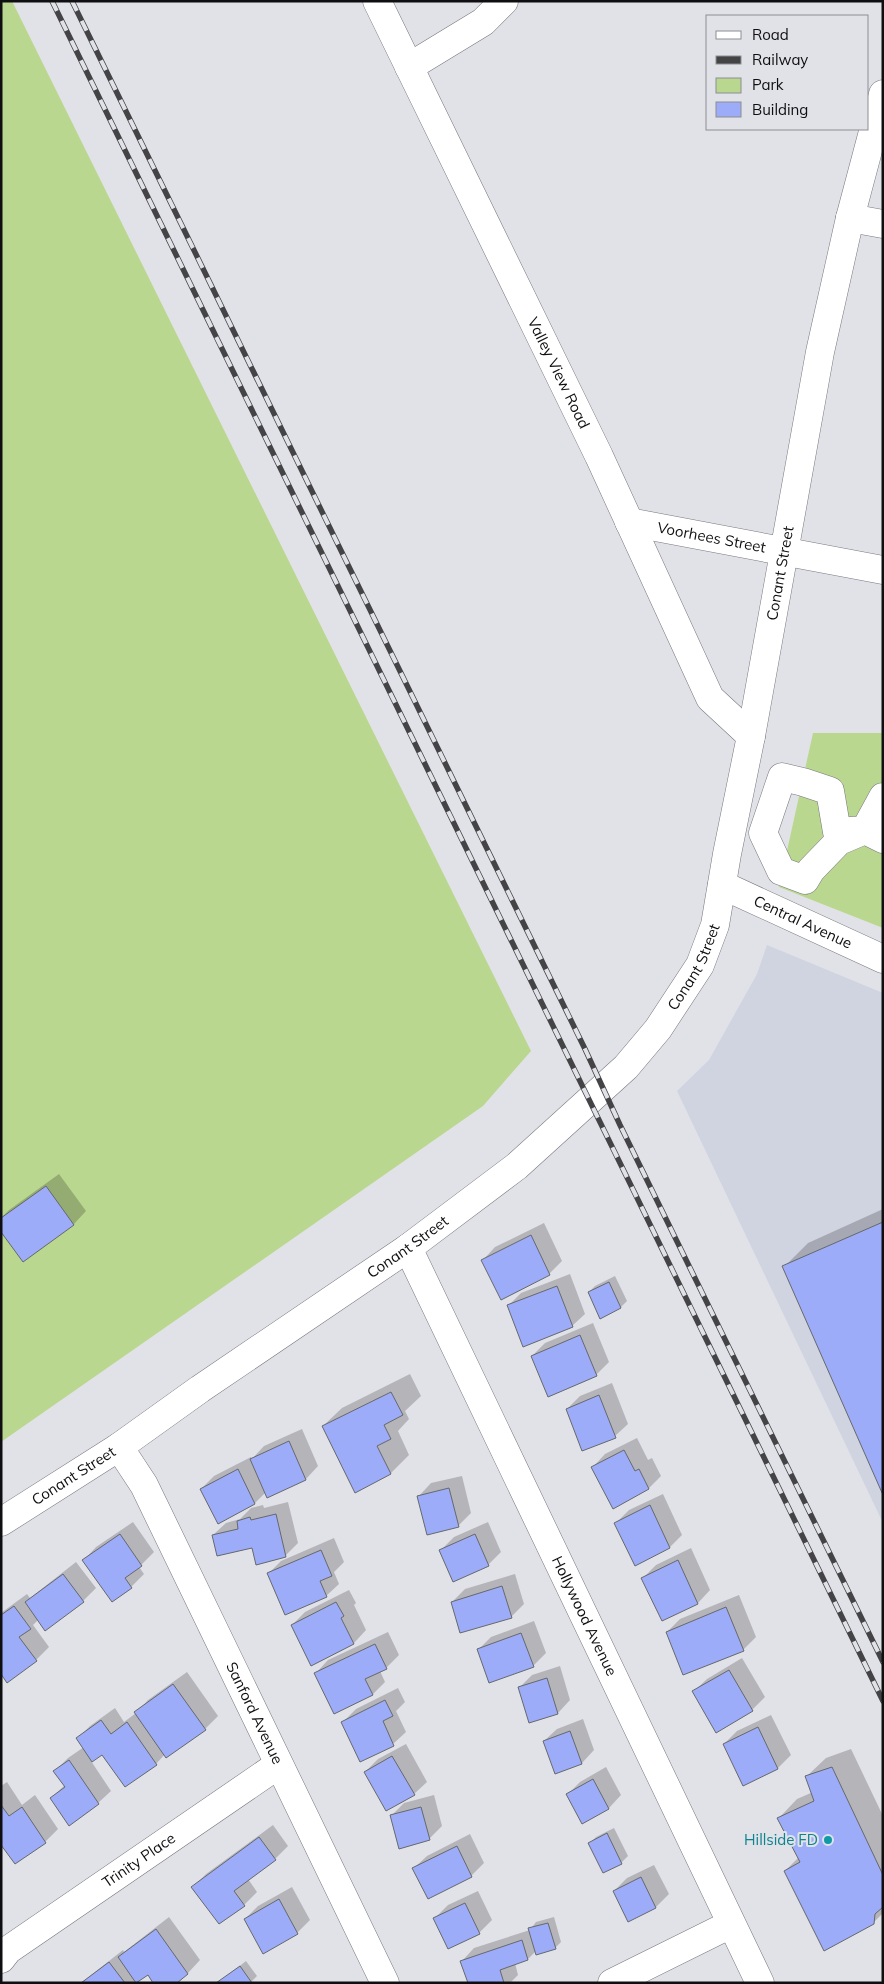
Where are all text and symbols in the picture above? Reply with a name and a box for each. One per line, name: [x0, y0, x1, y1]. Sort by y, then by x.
legend: [706, 15, 869, 130]
text: Road: [752, 25, 789, 44]
text: Railway: [752, 50, 808, 69]
text: Park: [752, 75, 784, 94]
text: Building: [752, 100, 808, 119]
street label: Valley View Road: [524, 314, 594, 432]
street label: Voorhees Street: [656, 518, 768, 557]
street label: Conant Street: [762, 525, 798, 622]
street label: Central Avenue: [751, 891, 855, 953]
street label: Conant Street: [663, 921, 724, 1014]
street label: Conant Street: [363, 1211, 452, 1282]
street label: Conant Street: [28, 1442, 119, 1509]
street label: Hollywood Avenue: [548, 1553, 621, 1679]
street label: Sanford Avenue: [222, 1659, 288, 1767]
street label: Trinity Place: [98, 1828, 179, 1892]
place label: Hillside FD: [744, 1830, 818, 1849]
marker: Hillside FD: [822, 1834, 834, 1846]

